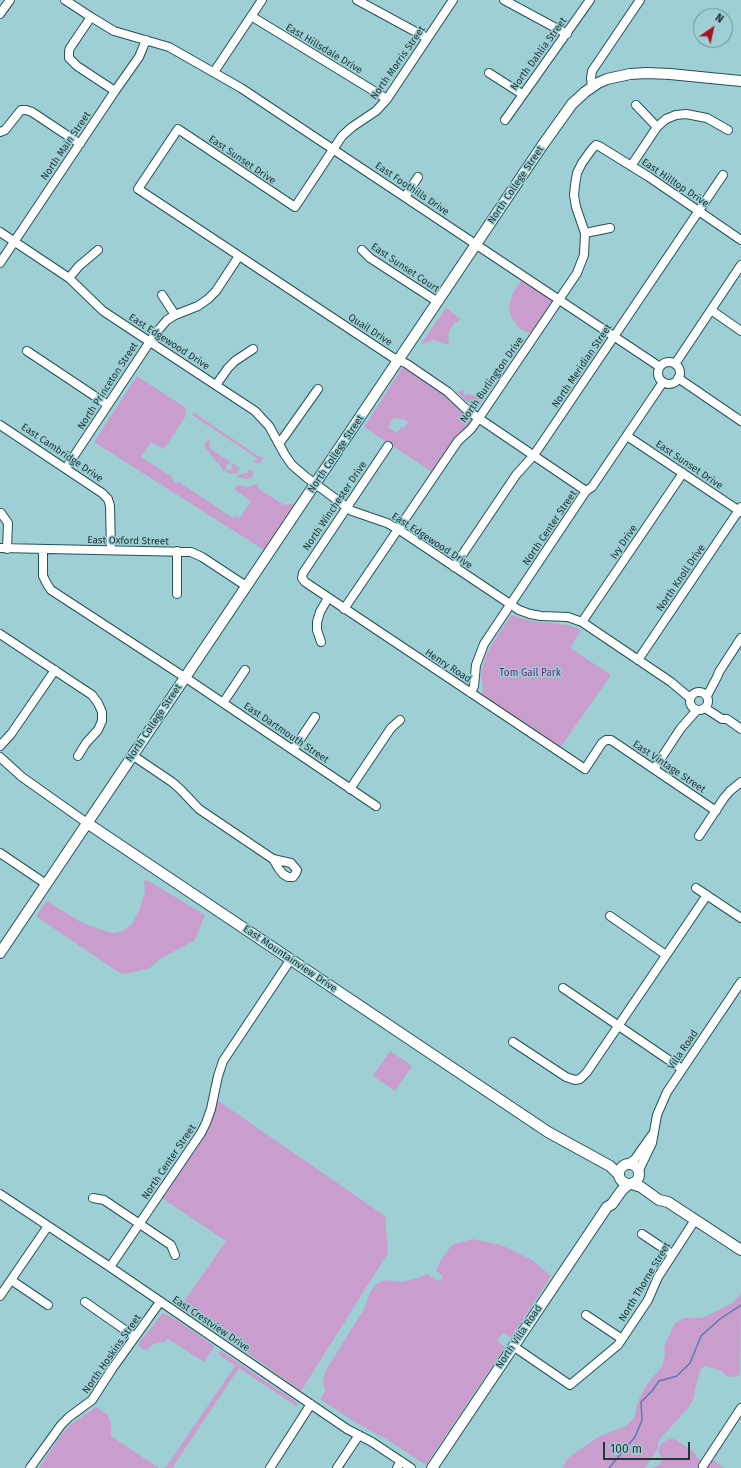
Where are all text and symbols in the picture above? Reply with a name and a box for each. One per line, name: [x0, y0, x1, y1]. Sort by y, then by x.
north arrow: [693, 8, 733, 48]
text: N: [713, 11, 726, 26]
street label: North Dahlia Street: [509, 15, 569, 93]
street label: East Hillsdale Drive: [283, 21, 365, 77]
street label: North Morris Street: [368, 24, 428, 102]
street label: North Main Street: [39, 109, 93, 183]
street label: East Sunset Drive: [206, 133, 278, 187]
street label: North College Street: [485, 144, 547, 226]
street label: East Hilltop Drive: [639, 156, 711, 210]
street label: East Foothills Drive: [373, 160, 451, 218]
street label: East Sunset Court: [369, 241, 441, 295]
street label: East Edgewood Drive: [126, 311, 212, 373]
street label: Quail Drive: [346, 311, 394, 349]
street label: North Meridian Street: [550, 322, 614, 410]
street label: North Burlington Drive: [458, 335, 526, 425]
street label: North Princeton Street: [75, 340, 141, 432]
street label: North College Street: [305, 413, 367, 495]
street label: East Cambridge Drive: [19, 421, 105, 485]
street label: East Sunset Drive: [653, 438, 725, 492]
street label: North Winchester Drive: [301, 459, 369, 553]
street label: North Center Street: [520, 488, 580, 568]
street label: East Edgewood Drive: [389, 510, 475, 572]
street label: Ivy Drive: [608, 523, 640, 561]
street label: East Oxford Street: [87, 534, 169, 548]
street label: North Knoll Drive: [654, 542, 708, 614]
street label: Henry Road: [423, 647, 473, 685]
park label: Tom Gail Park: [499, 667, 561, 679]
street label: North College Street: [123, 682, 185, 764]
street label: East Dartmouth Street: [241, 700, 331, 766]
street label: East Vintage Street: [630, 738, 708, 796]
street label: East Mountainview Drive: [241, 923, 339, 995]
street label: Villa Road: [665, 1028, 701, 1072]
street label: North Center Street: [139, 1122, 199, 1202]
street label: North Thorne Street: [617, 1240, 673, 1324]
street label: East Crestview Drive: [170, 1294, 252, 1354]
street label: North Villa Road: [493, 1303, 545, 1371]
street label: North Hoskins Street: [80, 1312, 144, 1396]
scale bar: [605, 1434, 692, 1460]
text: 100 m: [610, 1442, 642, 1456]

